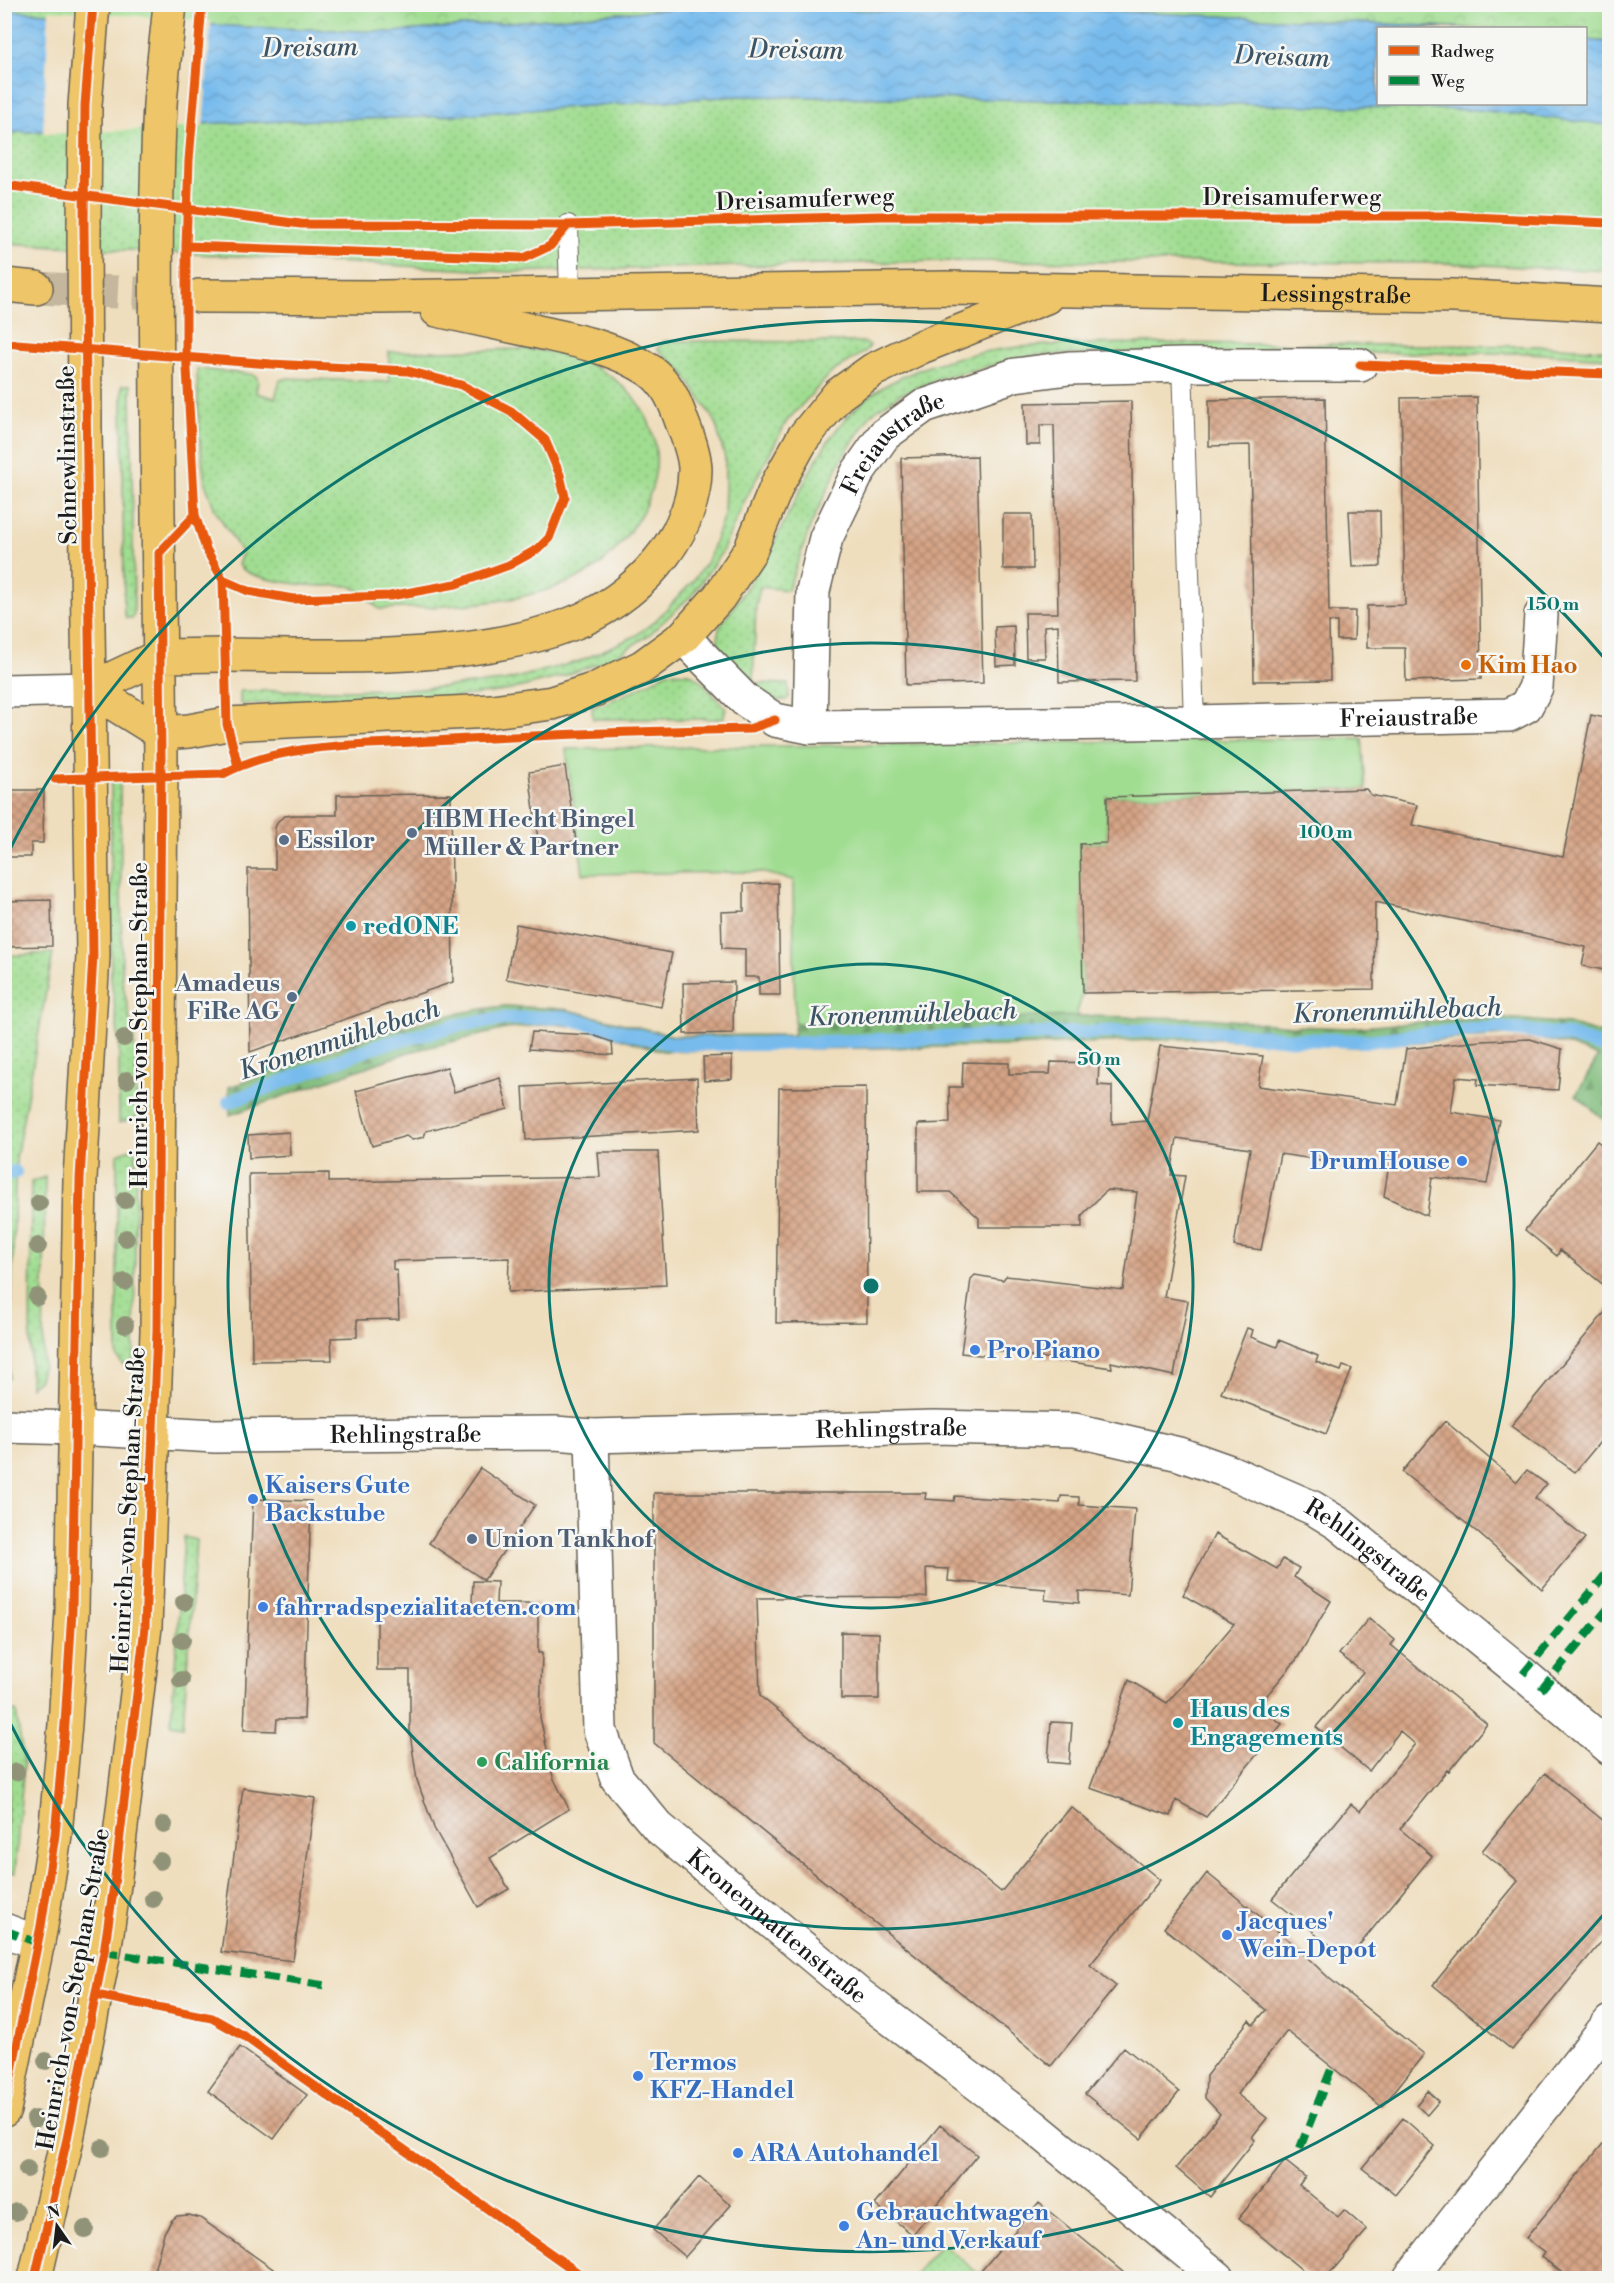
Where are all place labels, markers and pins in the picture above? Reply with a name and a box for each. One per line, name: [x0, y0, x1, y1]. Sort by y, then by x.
place label: Kim Hao: [1478, 651, 1578, 681]
marker: Kim Hao: [1459, 658, 1473, 672]
place label: HBM Hecht Bingel Müller & Partner: [424, 805, 635, 863]
place label: Essilor: [296, 826, 375, 856]
marker: HBM Hecht Bingel Müller & Partner: [405, 826, 419, 840]
marker: Essilor: [277, 833, 291, 847]
place label: redONE: [363, 912, 458, 942]
marker: redONE: [344, 919, 358, 933]
place label: Amadeus FiRe AG: [174, 969, 280, 1027]
marker: Amadeus FiRe AG: [285, 990, 299, 1004]
place label: DrumHouse: [1310, 1147, 1450, 1177]
marker: DrumHouse: [1455, 1154, 1469, 1168]
centre of rings: [861, 1276, 881, 1296]
place label: Pro Piano: [987, 1336, 1100, 1366]
marker: Pro Piano: [968, 1343, 982, 1357]
place label: Kaisers Gute Backstube: [265, 1471, 410, 1529]
marker: Kaisers Gute Backstube: [246, 1492, 260, 1506]
place label: Union Tankhof: [484, 1525, 656, 1555]
marker: Union Tankhof: [465, 1532, 479, 1546]
place label: fahrradspezialitaeten.com: [275, 1593, 576, 1623]
marker: fahrradspezialitaeten.com: [256, 1600, 270, 1614]
place label: Haus des Engagements: [1190, 1695, 1343, 1753]
marker: Haus des Engagements: [1171, 1716, 1185, 1730]
place label: California: [494, 1748, 610, 1778]
marker: California: [475, 1755, 489, 1769]
place label: Jacques' Wein-Depot: [1236, 1907, 1376, 1965]
marker: Jacques' Wein-Depot: [1220, 1928, 1234, 1942]
place label: Termos KFZ-Handel: [650, 2048, 794, 2106]
marker: Termos KFZ-Handel: [631, 2069, 645, 2083]
place label: ARA Autohandel: [749, 2139, 939, 2169]
marker: ARA Autohandel: [731, 2146, 745, 2160]
place label: Gebrauchtwagen An- und Verkauf: [855, 2198, 1049, 2256]
marker: Gebrauchtwagen An- und Verkauf: [837, 2219, 851, 2233]

